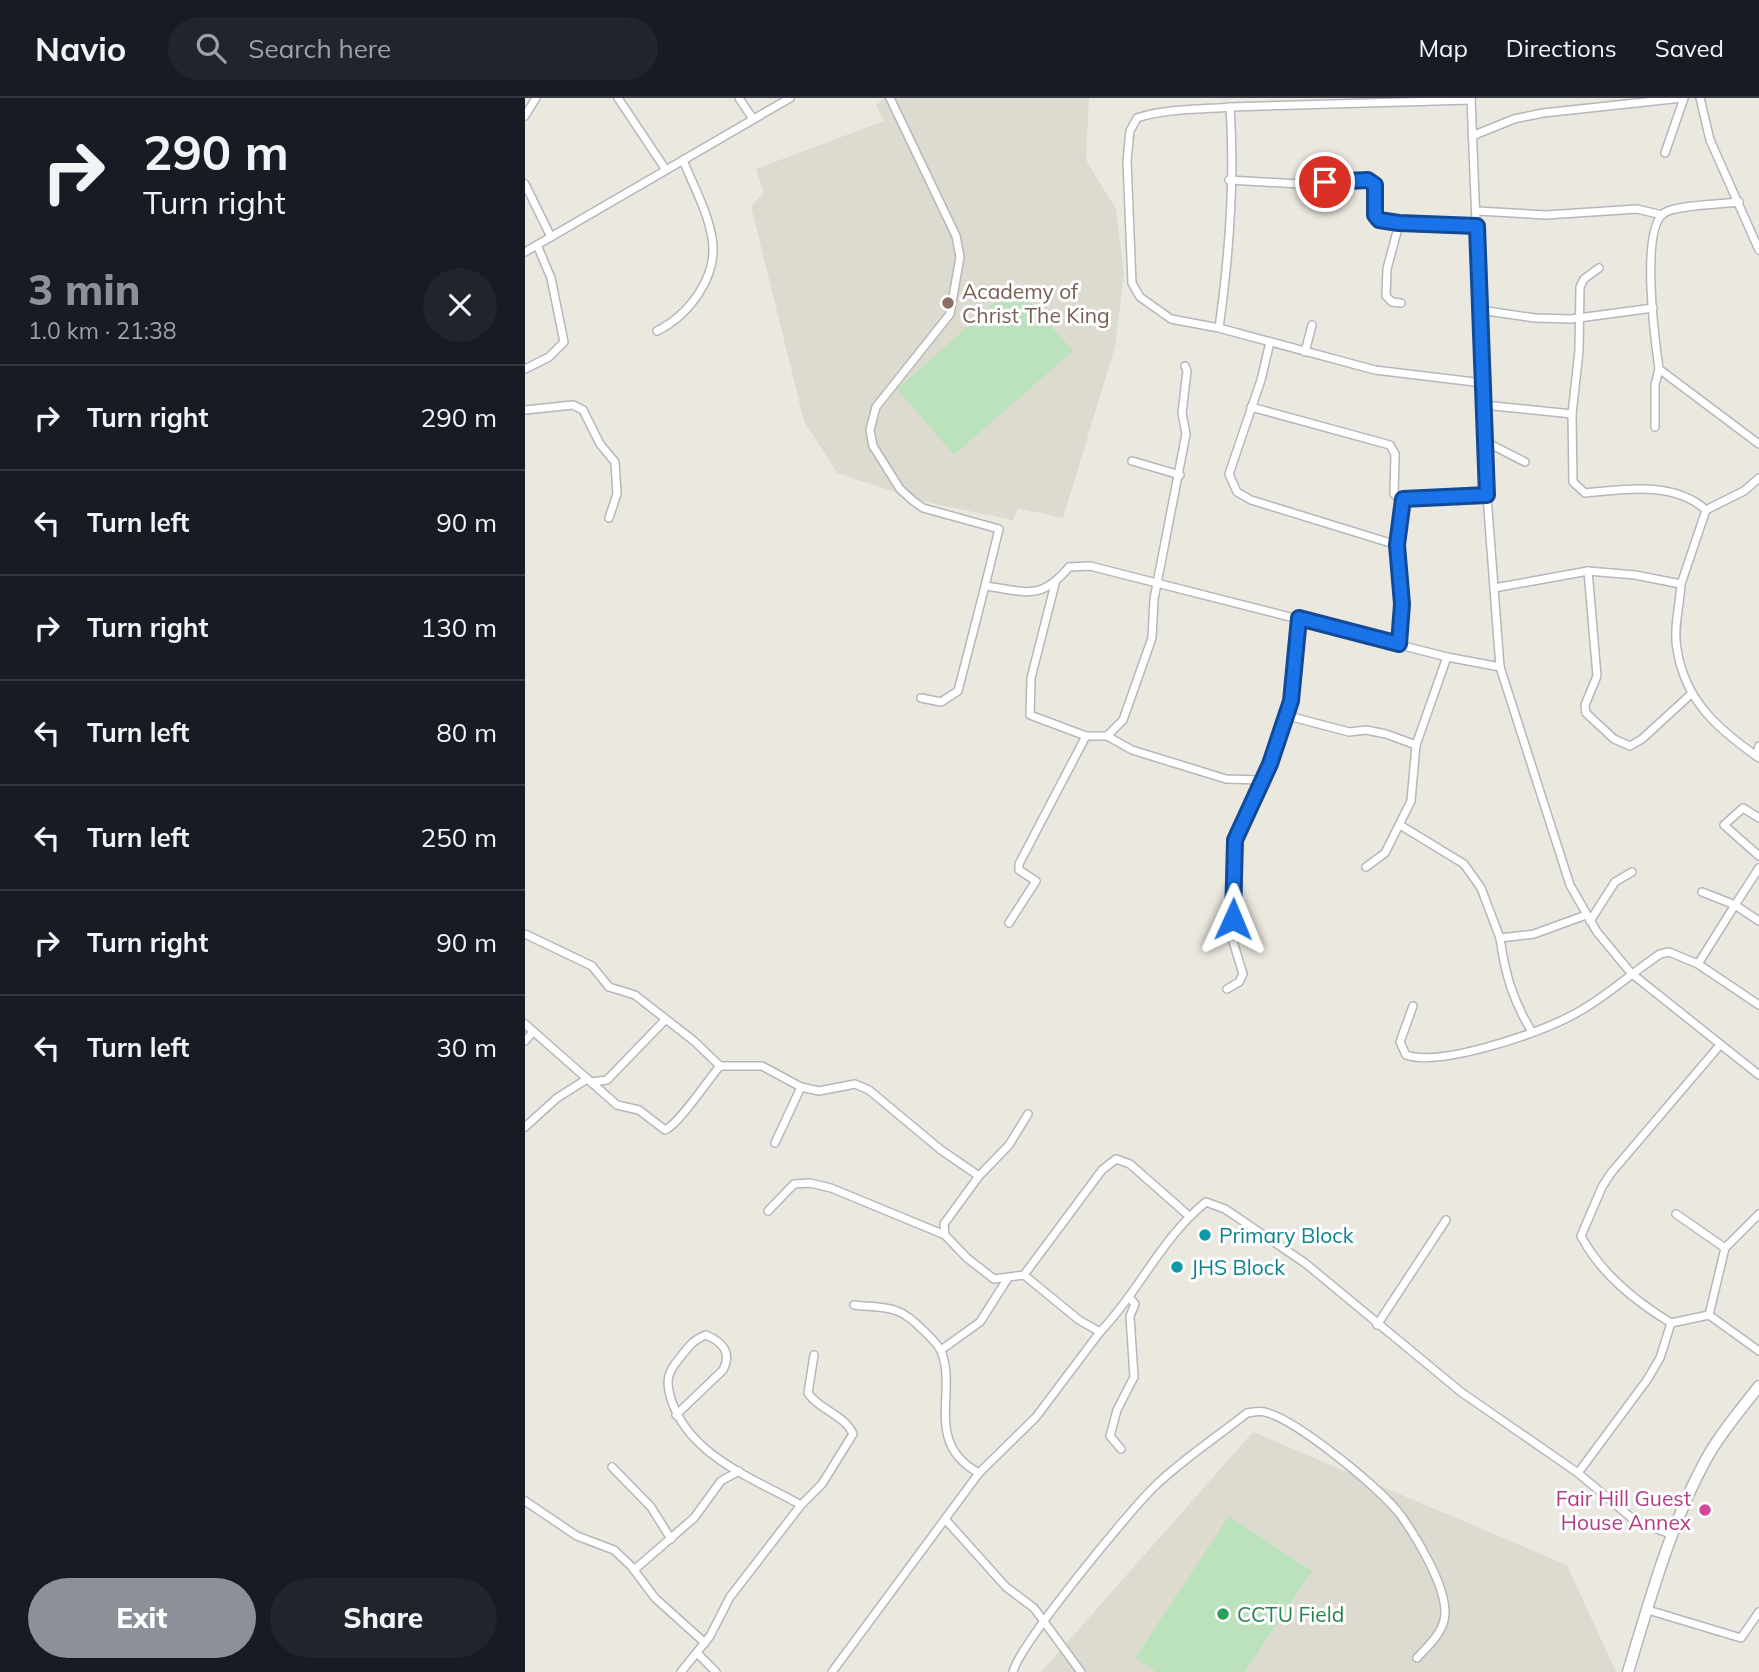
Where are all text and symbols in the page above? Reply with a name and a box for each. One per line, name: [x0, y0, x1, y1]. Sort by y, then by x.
search box: [168, 17, 658, 80]
text: Navio: [35, 28, 126, 69]
icon: search: [192, 29, 230, 67]
text: Search here: [248, 32, 391, 65]
text: Map: [1418, 33, 1468, 63]
text: Directions: [1506, 33, 1617, 63]
text: Saved: [1655, 33, 1724, 63]
text: 290 m: [143, 121, 289, 182]
icon: right: [28, 126, 119, 217]
pin: [1295, 152, 1355, 212]
icon: arrive: [1306, 163, 1344, 201]
text: Turn right: [143, 182, 286, 222]
text: 3 min: [28, 263, 141, 316]
button: close: [423, 268, 497, 342]
place label: Academy of Christ The King: [962, 278, 1110, 328]
marker: Academy of Christ The King: [940, 295, 956, 311]
text: 1.0 km · 21:38: [28, 316, 177, 345]
icon: right: [28, 399, 66, 437]
text: Turn right: [87, 401, 208, 434]
text: 290 m: [421, 401, 497, 434]
icon: left: [28, 504, 66, 542]
text: Turn left: [87, 506, 189, 539]
text: 90 m: [436, 506, 497, 539]
icon: right: [28, 609, 66, 647]
text: Turn right: [87, 611, 208, 644]
text: 130 m: [421, 611, 497, 644]
icon: left: [28, 714, 66, 752]
text: Turn left: [87, 716, 189, 749]
text: 80 m: [436, 716, 497, 749]
icon: left: [28, 819, 66, 857]
text: Turn left: [87, 821, 189, 854]
text: 250 m: [421, 821, 497, 854]
position arrow: [1196, 882, 1270, 956]
icon: right: [28, 924, 66, 962]
text: Turn right: [87, 926, 208, 959]
text: 90 m: [436, 926, 497, 959]
icon: left: [28, 1029, 66, 1067]
text: Turn left: [87, 1031, 189, 1064]
text: 30 m: [436, 1031, 497, 1064]
place label: Primary Block: [1219, 1222, 1354, 1248]
marker: Primary Block: [1197, 1227, 1213, 1243]
place label: JHS Block: [1191, 1254, 1285, 1280]
marker: JHS Block: [1169, 1259, 1185, 1275]
place label: Fair Hill Guest House Annex: [1556, 1485, 1691, 1535]
marker: Fair Hill Guest House Annex: [1697, 1502, 1713, 1518]
button: Exit: [28, 1578, 256, 1658]
button: Share: [270, 1578, 497, 1658]
place label: CCTU Field: [1237, 1601, 1344, 1627]
marker: CCTU Field: [1215, 1606, 1231, 1622]

